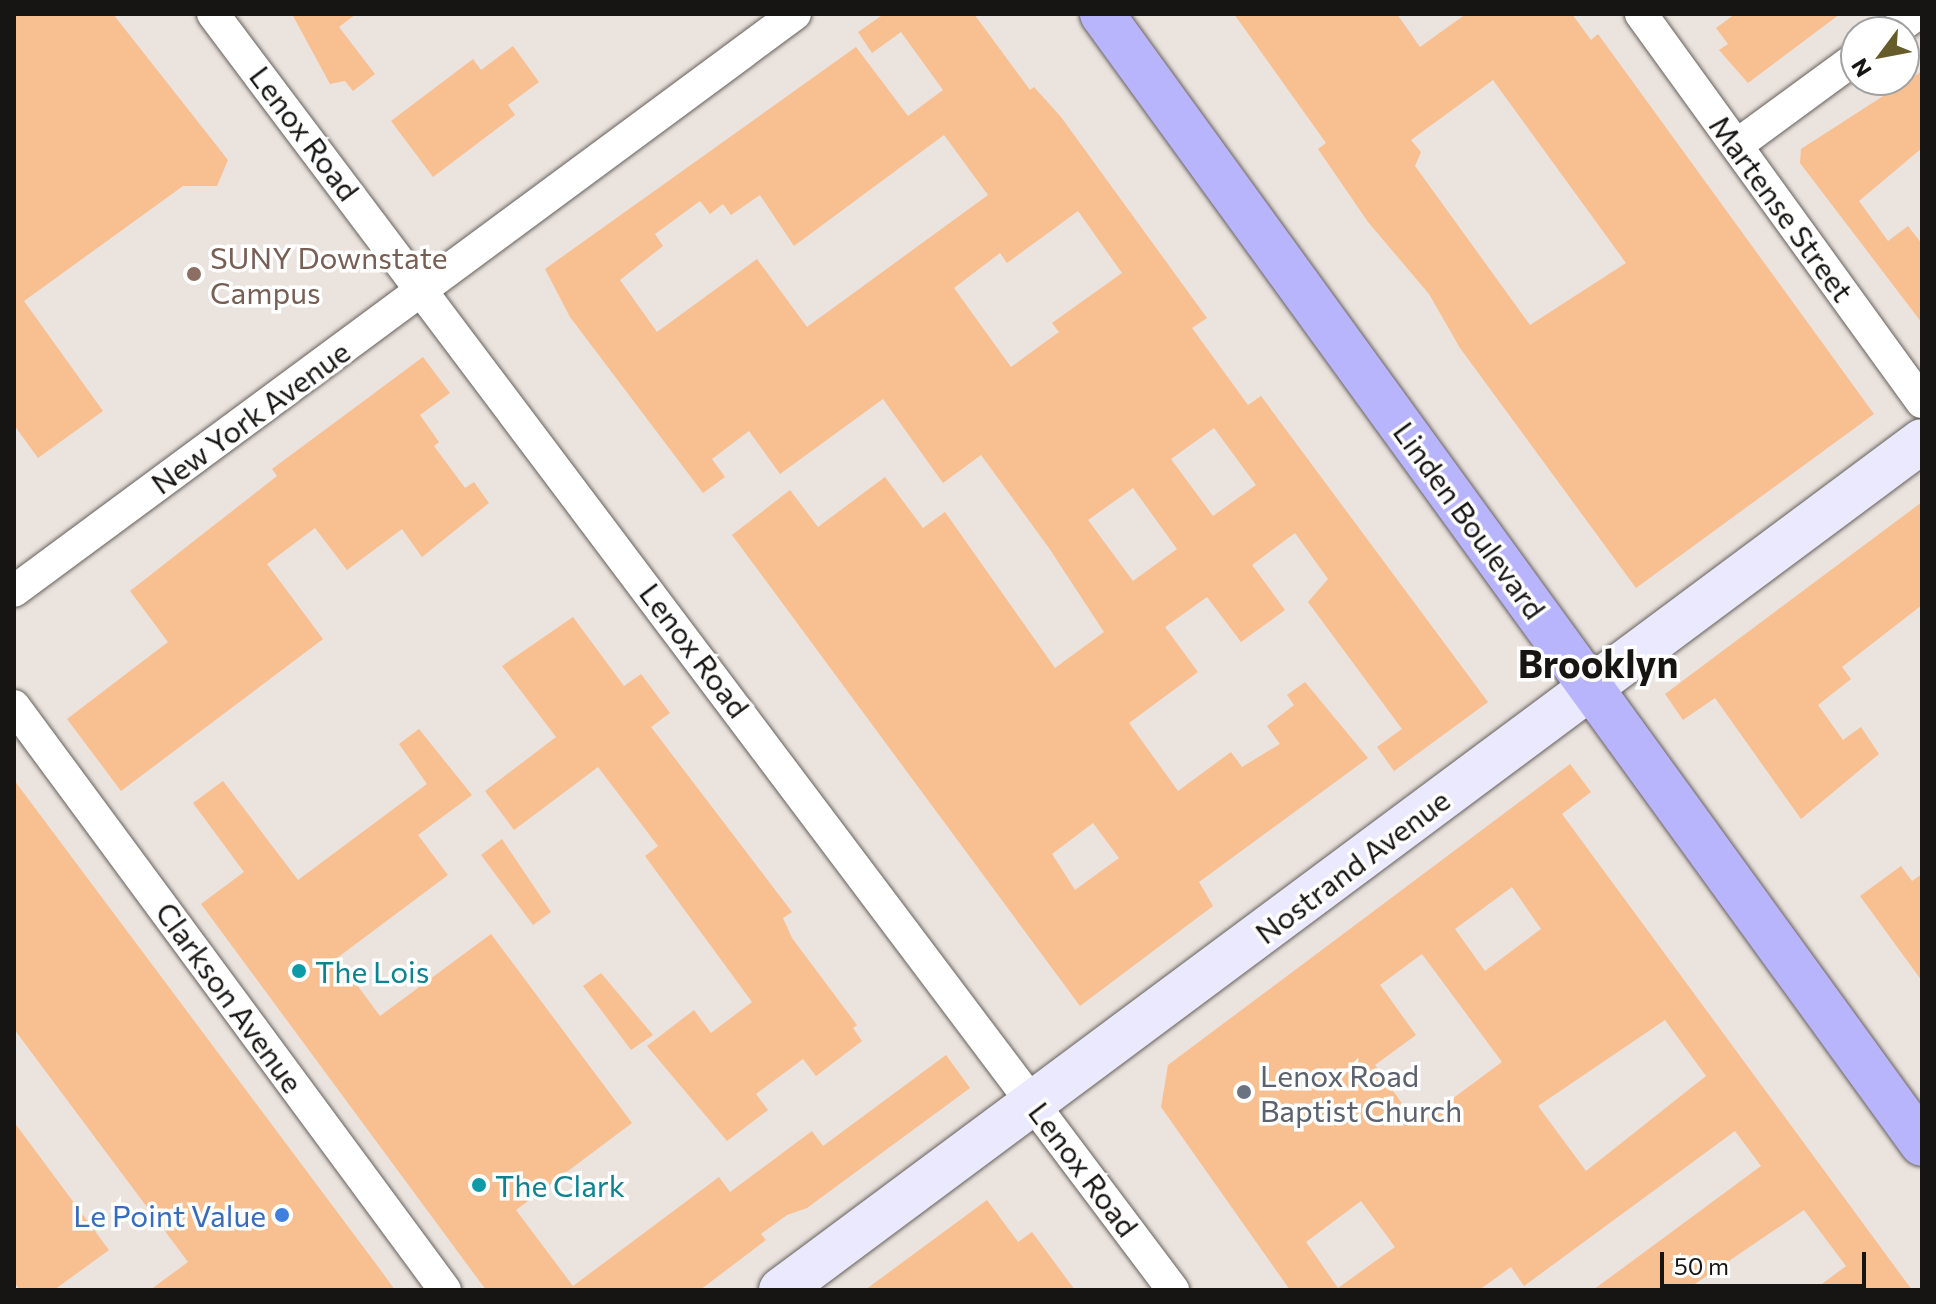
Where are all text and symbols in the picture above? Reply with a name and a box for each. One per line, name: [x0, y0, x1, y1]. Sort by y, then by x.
north arrow: [1840, 16, 1920, 96]
text: N: [1845, 54, 1877, 82]
street label: Lenox Road: [243, 59, 367, 207]
street label: Martense Street: [1702, 108, 1862, 308]
place label: SUNY Downstate Campus: [210, 239, 448, 310]
marker: SUNY Downstate Campus: [185, 265, 203, 283]
street label: New York Avenue: [144, 333, 356, 501]
street label: Linden Boulevard: [1386, 414, 1554, 626]
street label: Lenox Road: [633, 576, 757, 724]
district label: Brooklyn: [1518, 640, 1678, 686]
street label: Nostrand Avenue: [1248, 781, 1456, 951]
street label: Clarkson Avenue: [149, 895, 311, 1099]
place label: The Lois: [315, 953, 429, 989]
marker: The Lois: [290, 962, 308, 980]
place label: Lenox Road Baptist Church: [1260, 1057, 1462, 1128]
marker: Lenox Road Baptist Church: [1235, 1083, 1253, 1101]
street label: Lenox Road: [1022, 1095, 1146, 1243]
place label: The Clark: [495, 1167, 625, 1203]
marker: The Clark: [470, 1176, 488, 1194]
place label: Le Point Value: [73, 1197, 266, 1233]
marker: Le Point Value: [273, 1206, 291, 1224]
scale bar: [1664, 1236, 1870, 1286]
text: 50 m: [1674, 1251, 1729, 1280]

